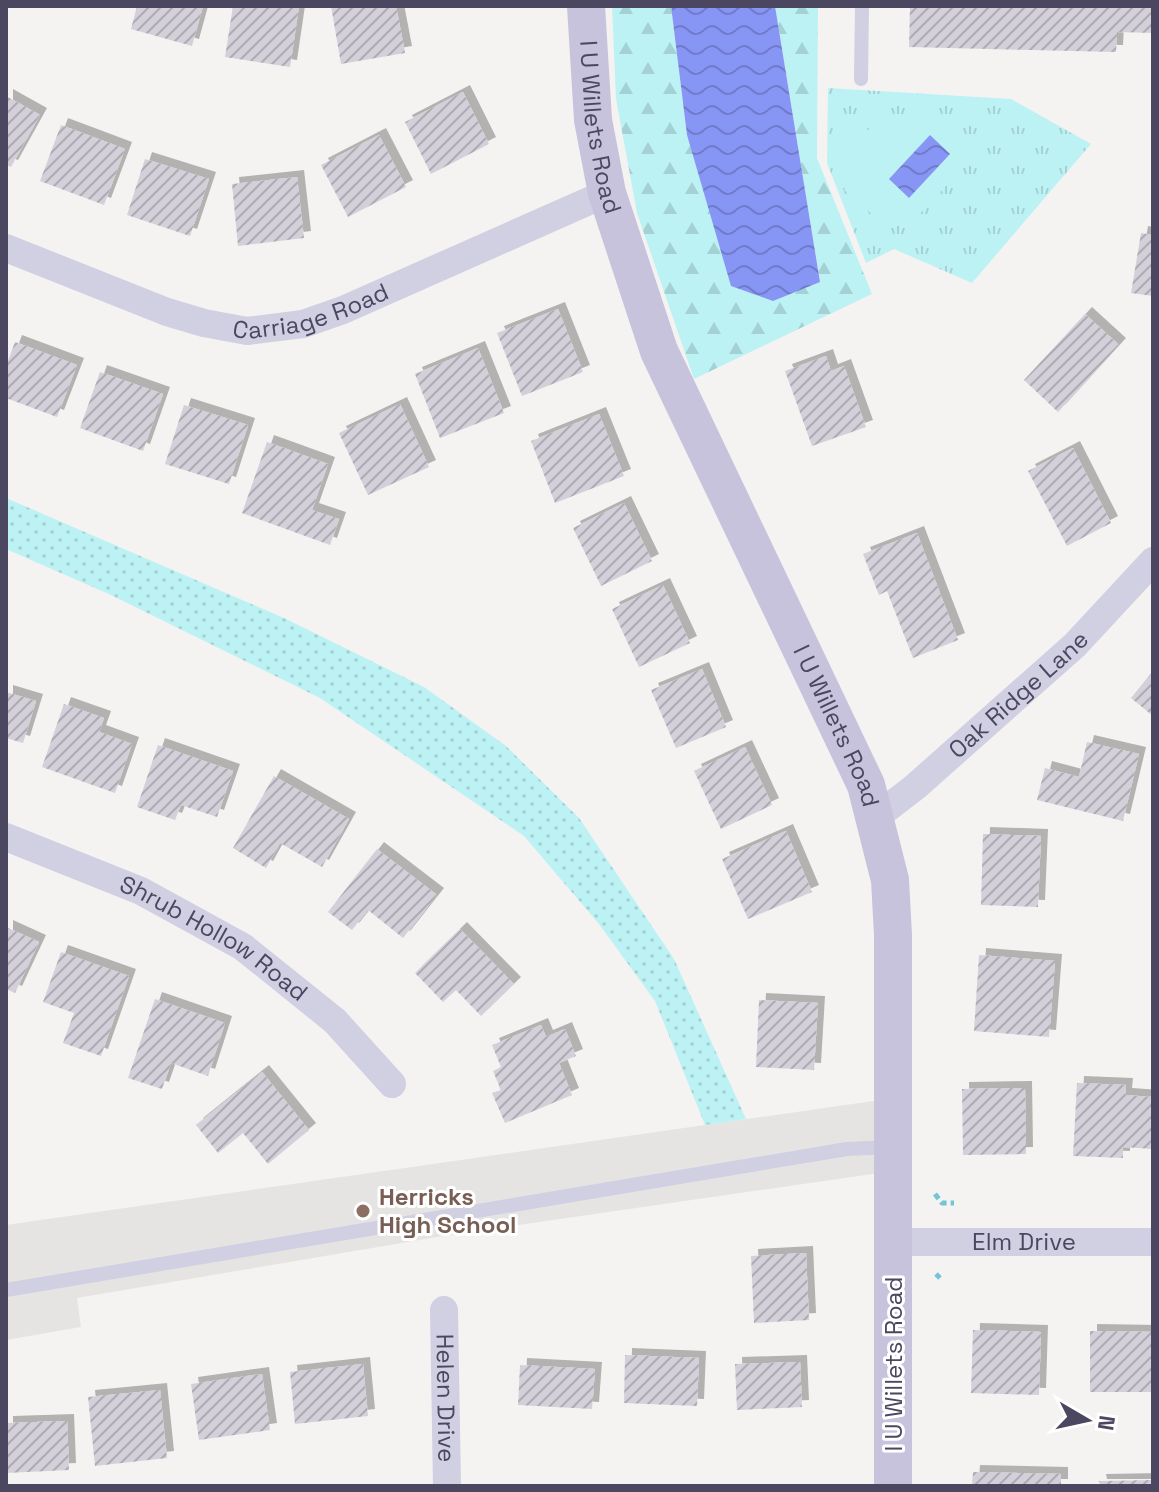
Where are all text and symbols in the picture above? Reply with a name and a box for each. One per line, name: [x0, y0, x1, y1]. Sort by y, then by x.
street label: I U Willets Road: [573, 39, 629, 218]
street label: Carriage Road: [230, 276, 393, 346]
street label: Oak Ridge Lane: [942, 624, 1095, 765]
street label: I U Willets Road: [786, 640, 887, 810]
street label: Shrub Hollow Road: [115, 868, 314, 1008]
place label: Herricks High School: [379, 1181, 516, 1240]
marker: Herricks High School: [354, 1202, 372, 1220]
street label: Elm Drive: [972, 1226, 1076, 1257]
street label: I U Willets Road: [878, 1276, 909, 1452]
street label: Helen Drive: [429, 1333, 463, 1462]
north arrow: [1047, 1380, 1127, 1460]
text: N: [1092, 1414, 1122, 1433]

